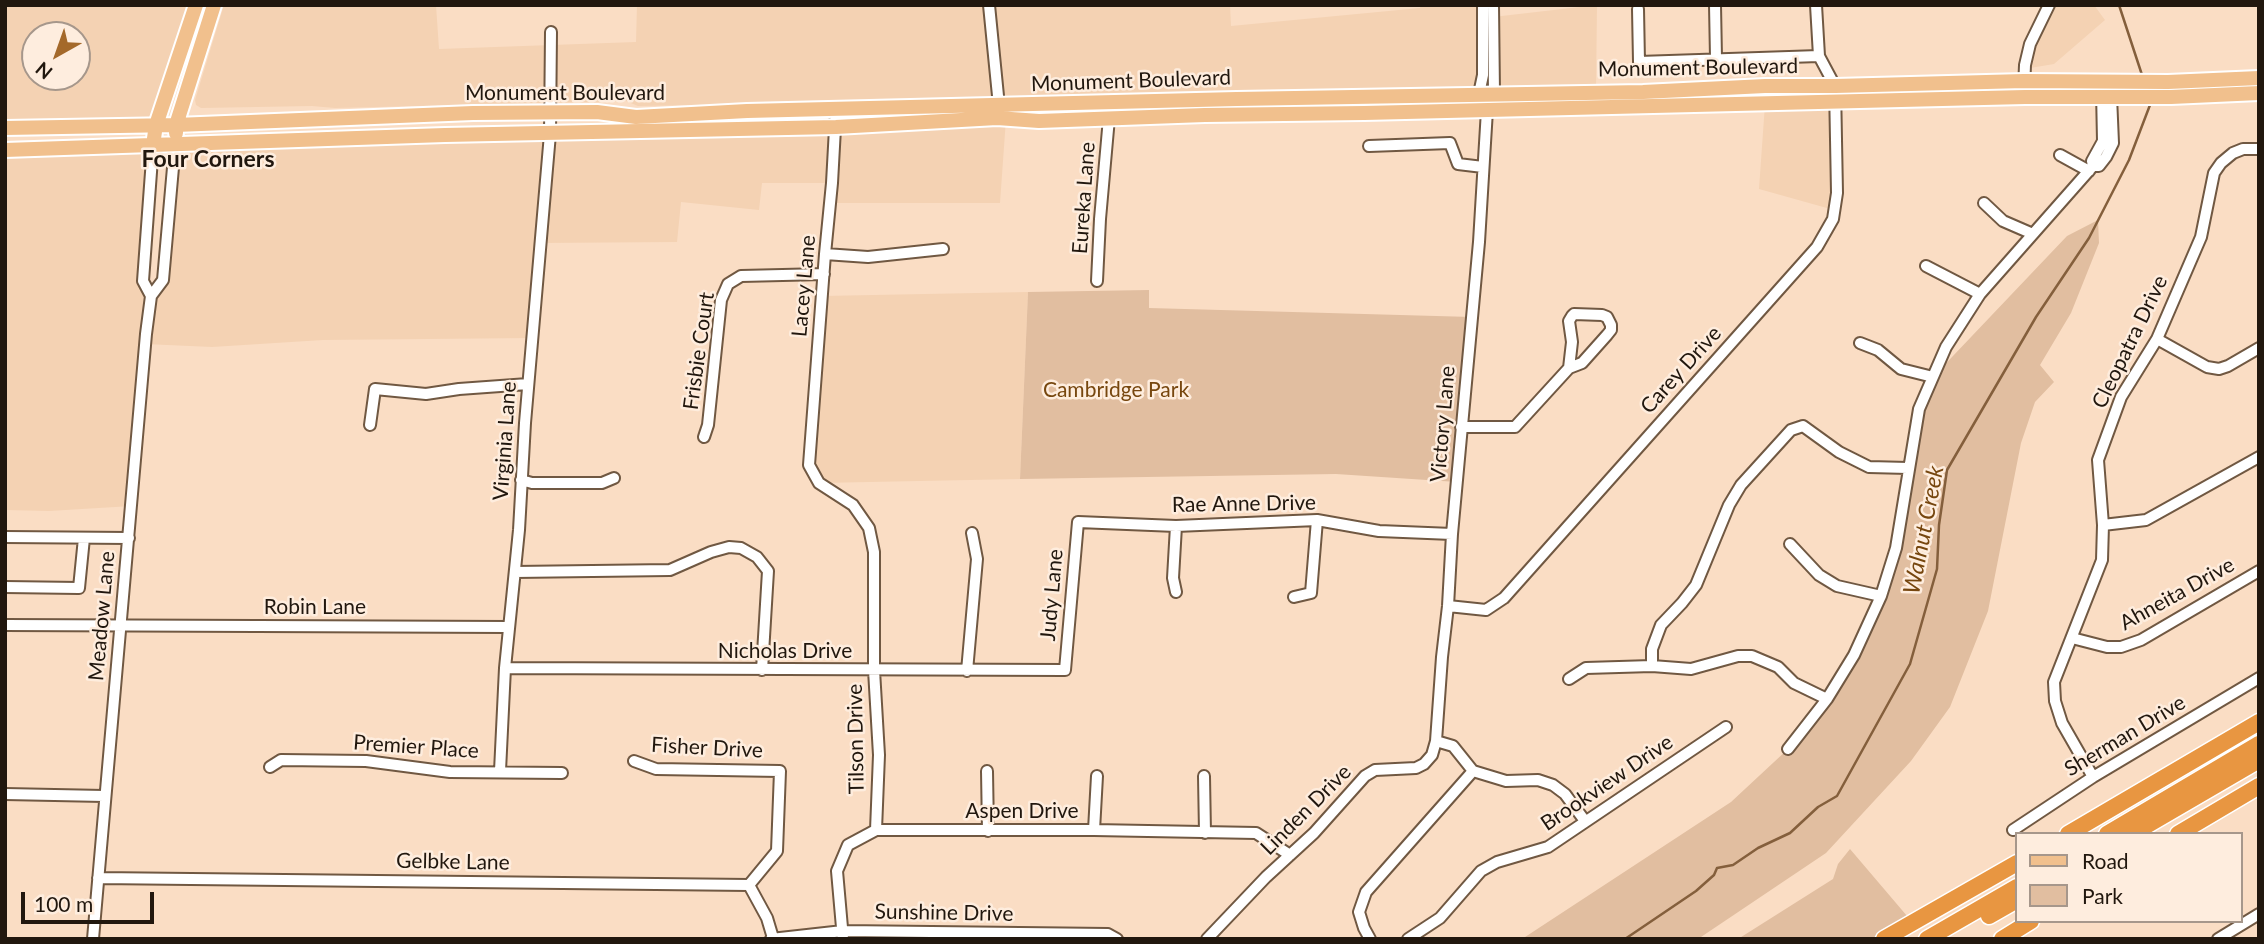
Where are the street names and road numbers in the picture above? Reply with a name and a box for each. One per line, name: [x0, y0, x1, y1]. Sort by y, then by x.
street label: Monument Boulevard: [1598, 54, 1798, 82]
street label: Monument Boulevard: [1031, 65, 1231, 97]
street label: Monument Boulevard: [465, 80, 665, 106]
street label: Eureka Lane: [1068, 141, 1100, 255]
street label: Lacey Lane: [787, 234, 821, 338]
street label: Cleopatra Drive: [2087, 271, 2173, 413]
street label: Frisbie Court: [678, 291, 720, 411]
street label: Carey Drive: [1635, 321, 1727, 419]
street label: Victory Lane: [1425, 365, 1461, 483]
street label: Virginia Lane: [488, 381, 522, 501]
street label: Rae Anne Drive: [1172, 490, 1316, 518]
street label: Judy Lane: [1035, 548, 1069, 642]
street label: Meadow Lane: [84, 550, 120, 682]
street label: Ahneita Drive: [2115, 552, 2239, 636]
street label: Robin Lane: [264, 594, 366, 620]
street label: Nicholas Drive: [718, 638, 852, 664]
street label: Tilson Drive: [842, 684, 870, 794]
street label: Sherman Drive: [2060, 690, 2190, 782]
street label: Premier Place: [352, 730, 480, 764]
street label: Brookview Drive: [1536, 730, 1678, 836]
street label: Fisher Drive: [650, 732, 764, 764]
street label: Linden Drive: [1256, 760, 1356, 860]
street label: Aspen Drive: [965, 798, 1079, 824]
street label: Gelbke Lane: [396, 848, 510, 876]
street label: Sunshine Drive: [874, 899, 1014, 927]

